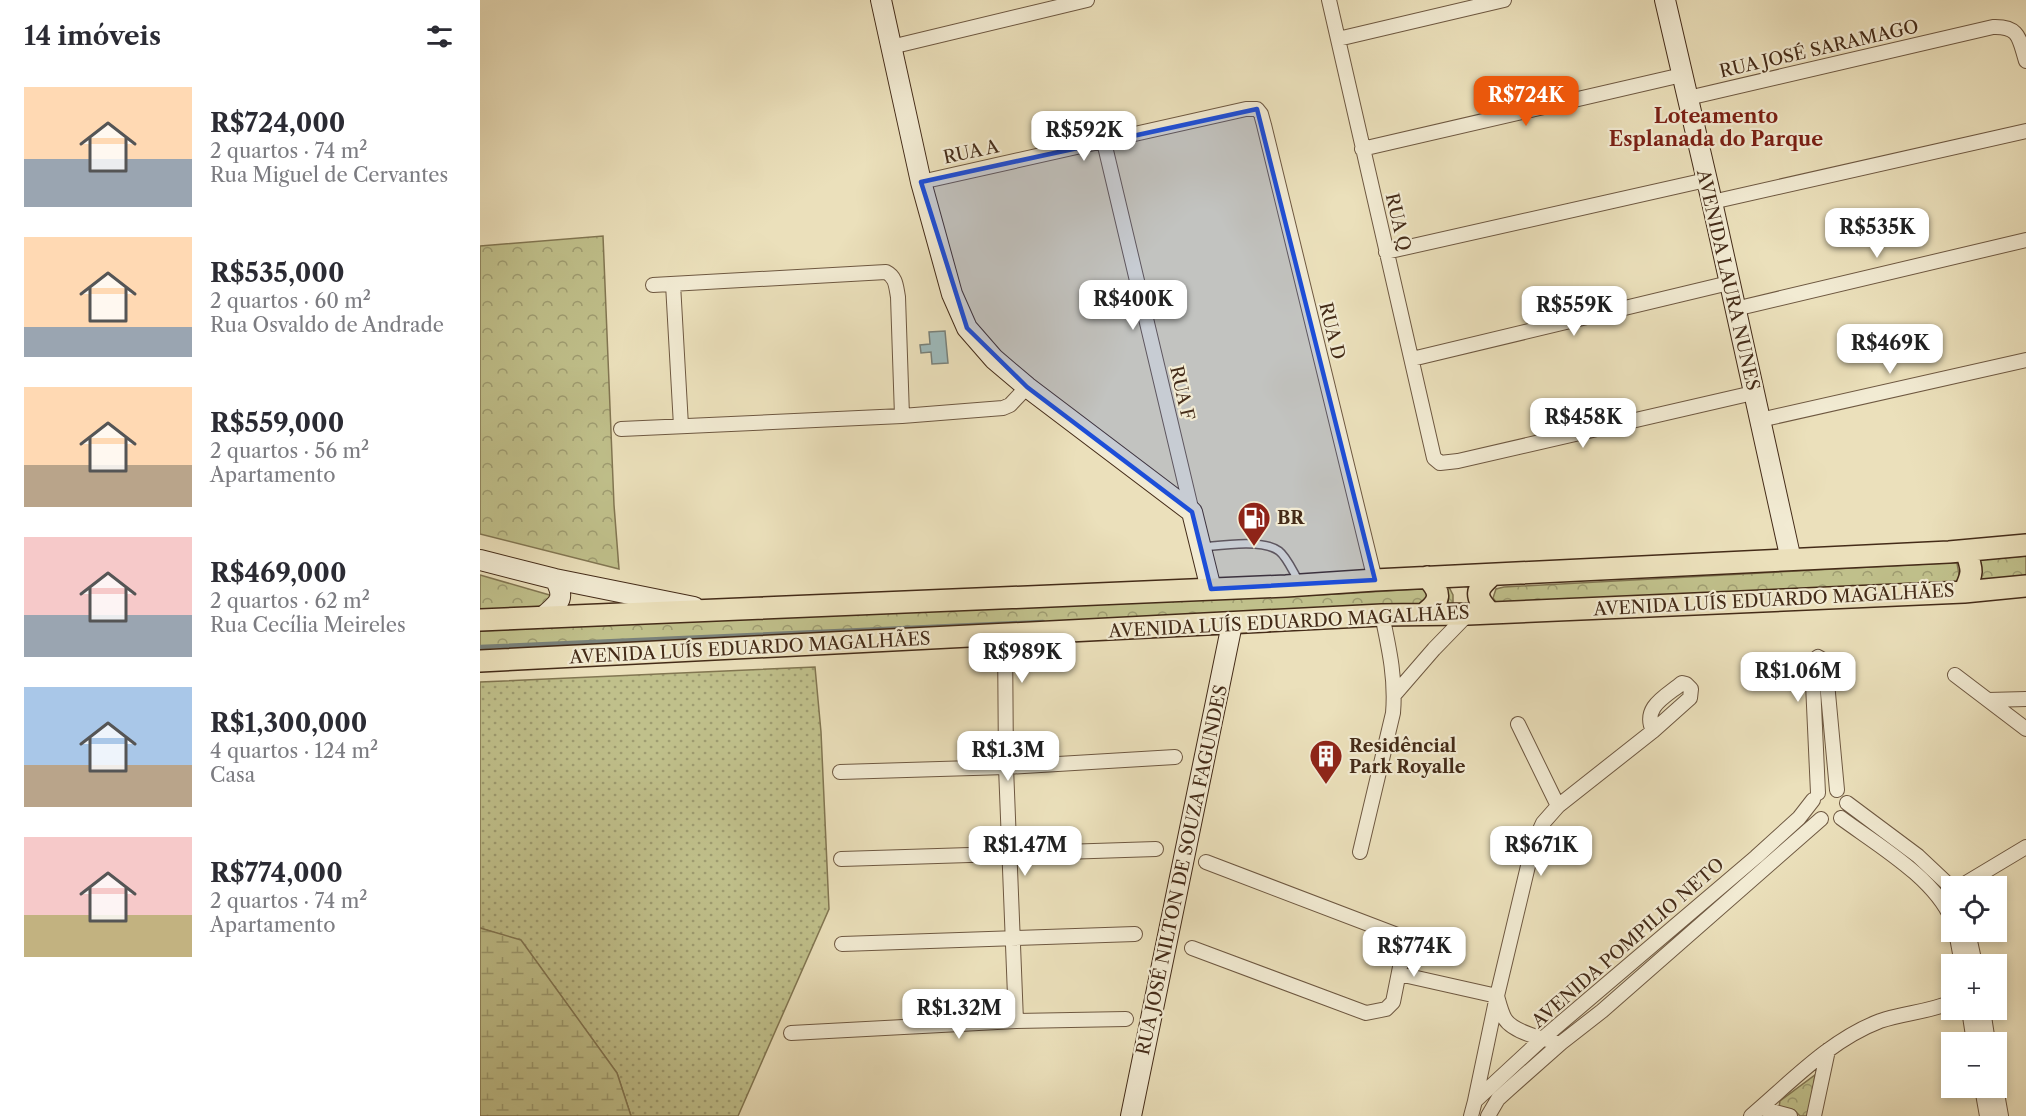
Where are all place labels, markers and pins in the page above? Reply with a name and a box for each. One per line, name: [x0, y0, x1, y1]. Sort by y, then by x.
pin: R$724K: [1477, 76, 1575, 127]
pin: R$592K: [1035, 111, 1133, 162]
pin: R$535K: [1828, 208, 1926, 259]
pin: R$400K: [1084, 280, 1182, 331]
pin: R$559K: [1525, 286, 1623, 337]
pin: R$469K: [1841, 324, 1939, 375]
pin: R$458K: [1534, 398, 1632, 449]
fuel station icon: BR: [1236, 500, 1272, 547]
place label: BR: [1277, 507, 1305, 529]
pin: R$989K: [973, 633, 1071, 684]
pin: R$1.06M: [1743, 652, 1853, 703]
pin: R$1.3M: [959, 731, 1057, 782]
place label: Residêncial Park Royalle: [1349, 735, 1466, 778]
building icon: Residêncial Park Royalle: [1308, 738, 1344, 785]
pin: R$1.47M: [970, 826, 1080, 877]
pin: R$671K: [1492, 826, 1590, 877]
pin: R$774K: [1365, 927, 1463, 978]
pin: R$1.32M: [904, 989, 1014, 1040]

